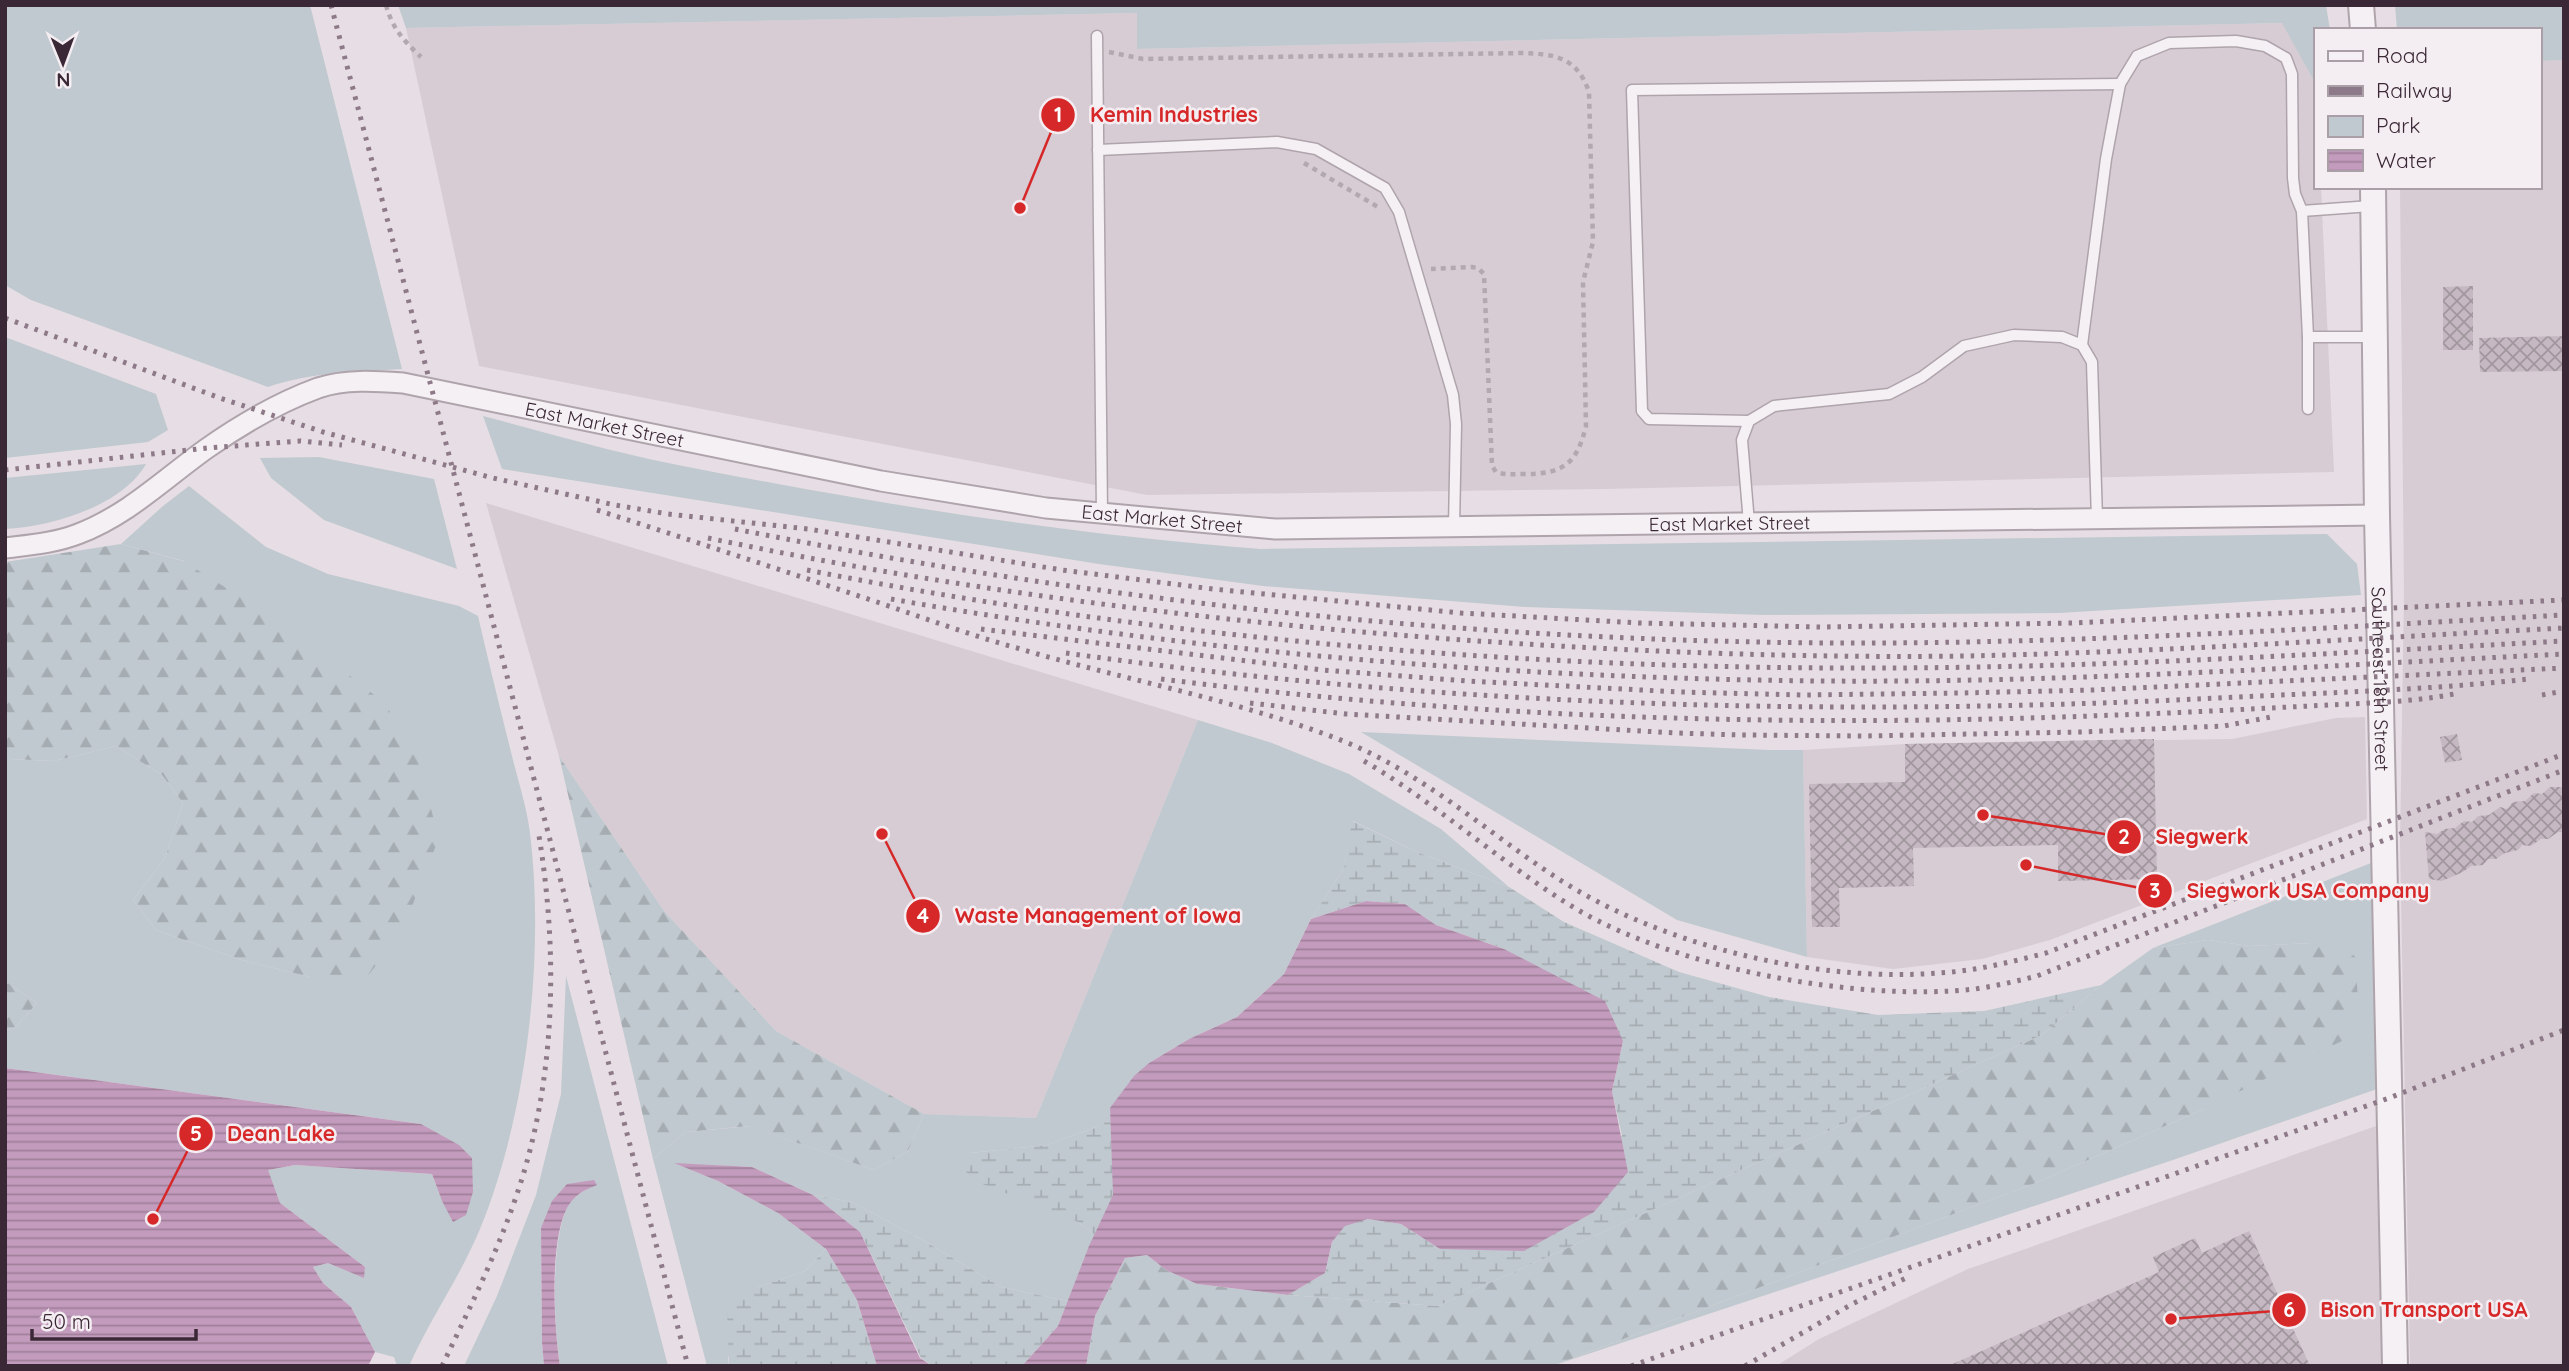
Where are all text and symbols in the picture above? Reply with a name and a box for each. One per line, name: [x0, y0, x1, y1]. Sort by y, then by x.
north arrow: [28, 28, 98, 98]
legend: [2314, 28, 2541, 189]
text: Road: [2376, 42, 2428, 68]
text: N: [56, 68, 70, 92]
text: Railway: [2376, 77, 2452, 103]
callout: Kemin Industries: [1041, 94, 1271, 136]
text: 1: [1054, 101, 1062, 127]
text: Kemin Industries: [1090, 101, 1258, 127]
text: Park: [2376, 112, 2420, 138]
text: Water: [2376, 147, 2436, 173]
street label: East Market Street: [523, 396, 686, 452]
street label: East Market Street: [1081, 499, 1244, 538]
street label: East Market Street: [1649, 510, 1810, 536]
street label: Southeast 18th Street: [2367, 586, 2394, 772]
callout: Siegwerk: [2107, 816, 2262, 858]
text: 2: [2118, 823, 2130, 849]
text: Siegwerk: [2156, 823, 2248, 849]
callout: Siegwork USA Company: [2138, 870, 2443, 912]
text: 3: [2149, 877, 2161, 903]
text: Siegwork USA Company: [2187, 877, 2429, 903]
callout: Waste Management of Iowa: [905, 895, 1255, 937]
text: 4: [917, 902, 929, 928]
text: Waste Management of Iowa: [955, 902, 1241, 928]
callout: Dean Lake: [178, 1113, 349, 1155]
text: 5: [190, 1120, 202, 1146]
text: Dean Lake: [227, 1120, 335, 1146]
callout: Bison Transport USA: [2272, 1289, 2542, 1331]
text: 6: [2283, 1296, 2295, 1322]
text: Bison Transport USA: [2320, 1296, 2528, 1322]
scale bar: [32, 1298, 196, 1342]
text: 50 m: [42, 1308, 91, 1334]

